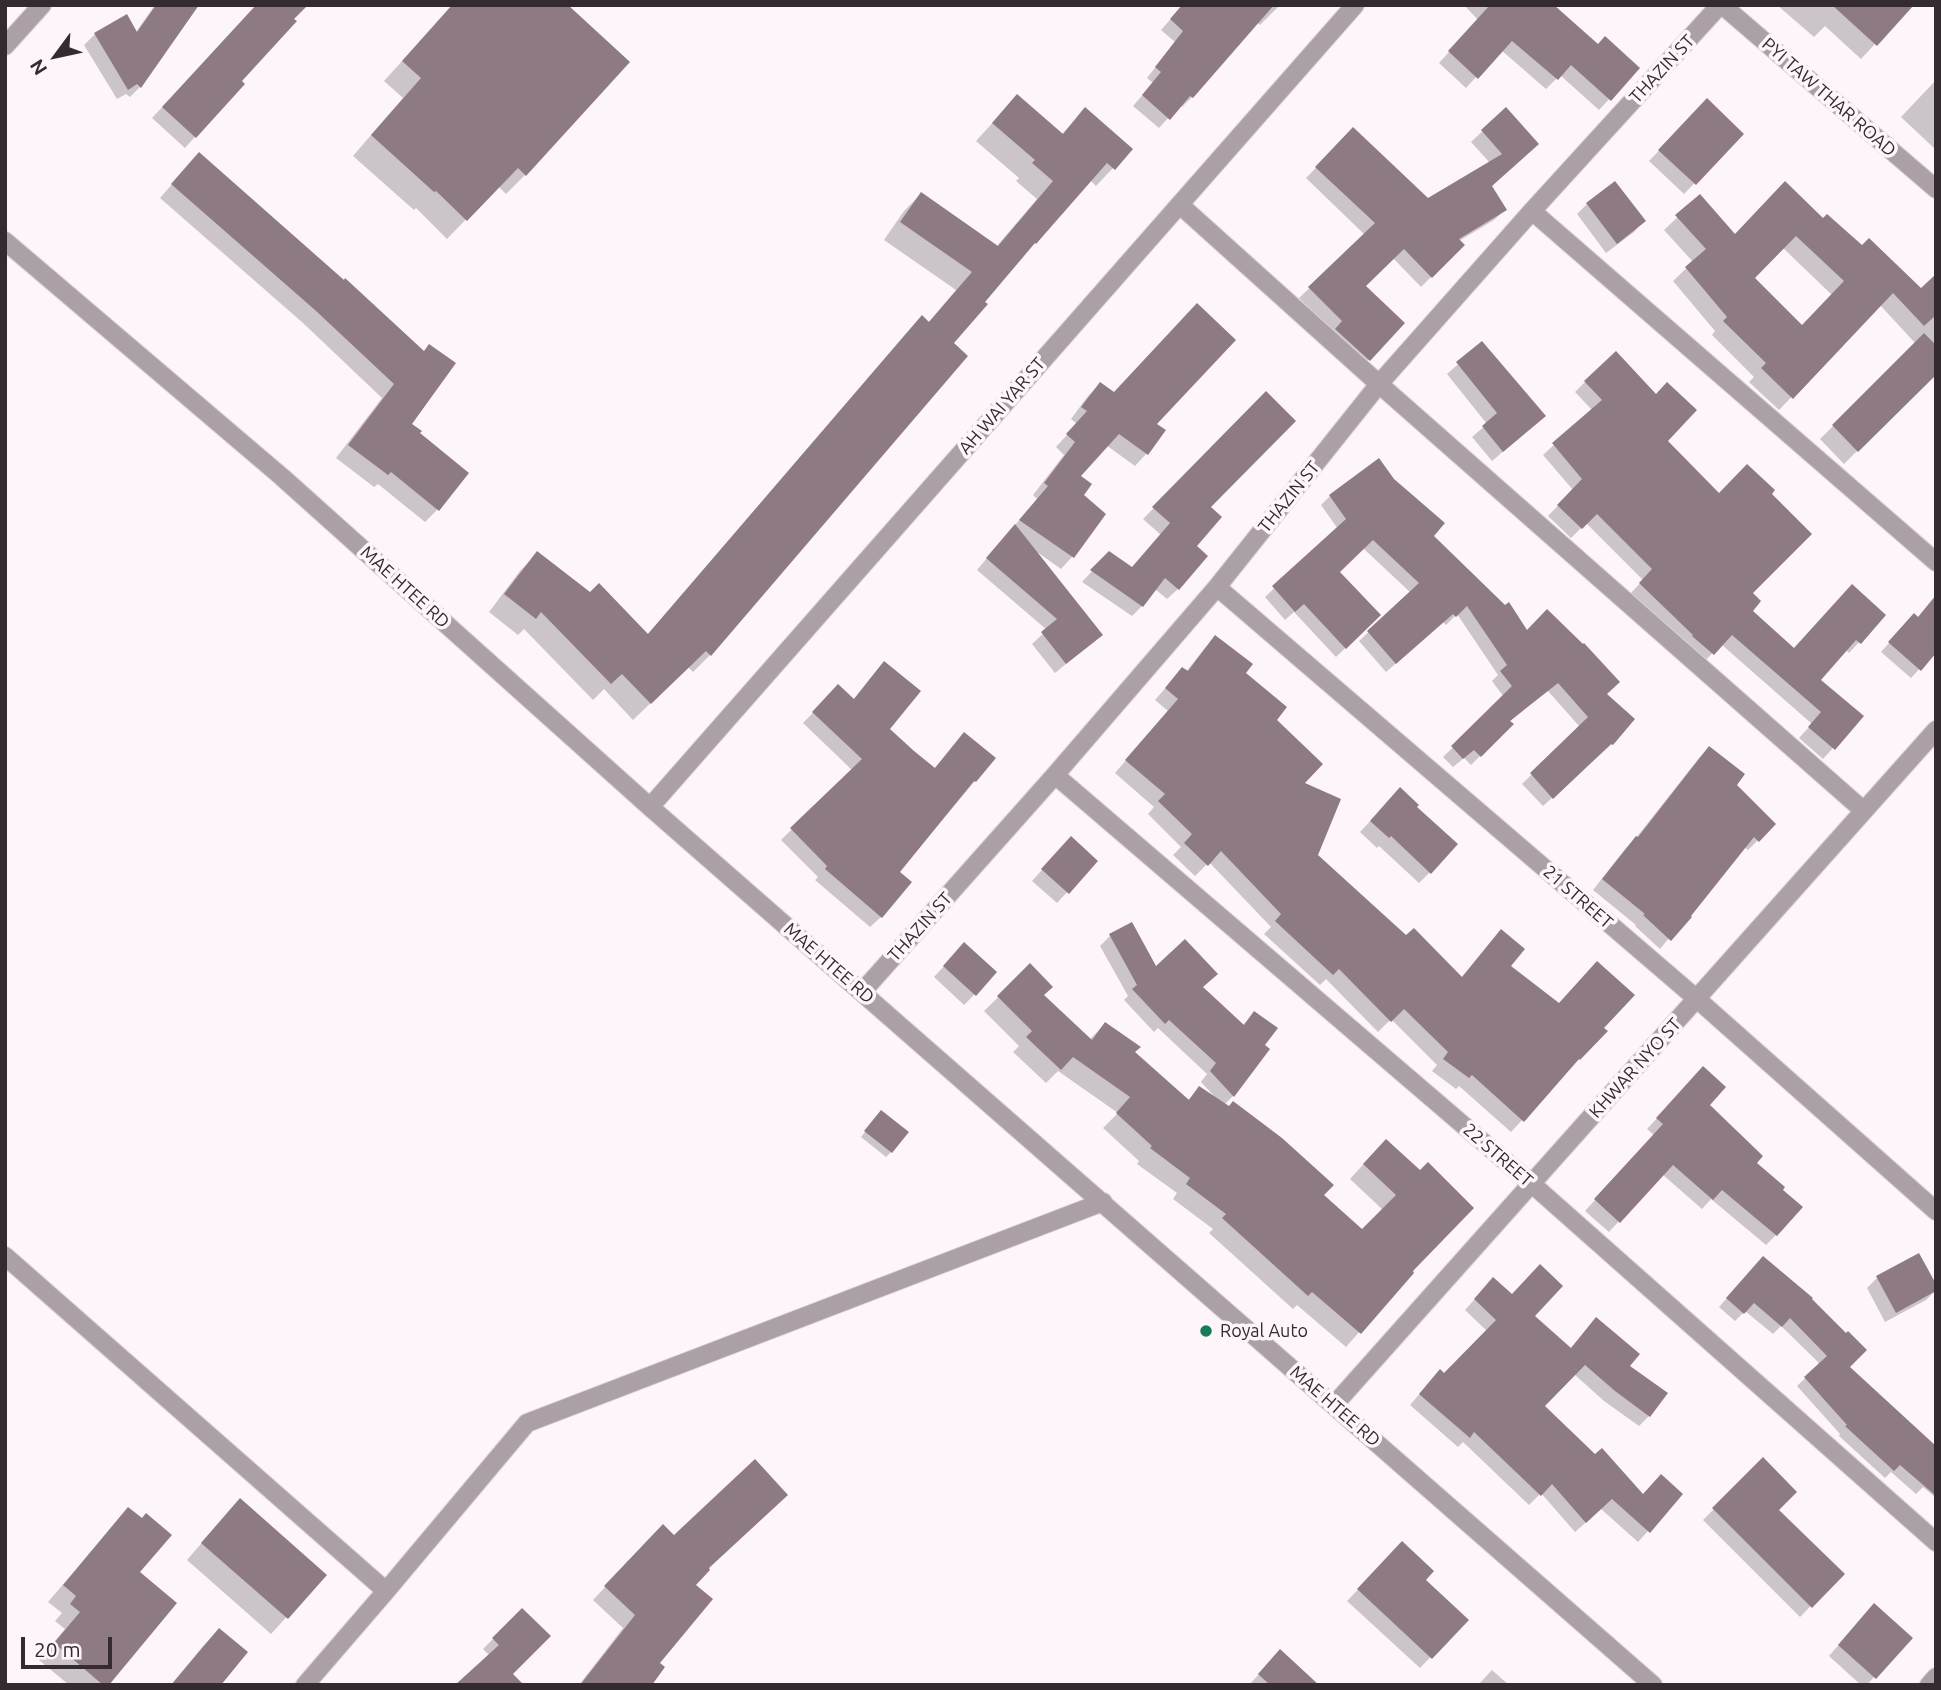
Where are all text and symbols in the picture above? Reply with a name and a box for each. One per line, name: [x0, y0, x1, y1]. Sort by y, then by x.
north arrow: [21, 21, 91, 91]
street label: THAZIN ST: [1625, 30, 1699, 108]
street label: PYI TAW THAR ROAD: [1758, 33, 1900, 161]
text: N: [25, 55, 51, 79]
street label: AH WAI YAR ST: [954, 353, 1050, 459]
street label: THAZIN ST: [1254, 457, 1324, 537]
street label: MAE HTEE RD: [356, 541, 454, 633]
street label: 21 STREET: [1539, 861, 1617, 933]
street label: THAZIN ST: [883, 888, 957, 966]
street label: MAE HTEE RD: [780, 918, 878, 1008]
street label: KHWAR NYO ST: [1584, 1014, 1686, 1122]
street label: 22 STREET: [1459, 1119, 1537, 1191]
place label: Royal Auto: [1220, 1320, 1308, 1342]
marker: Royal Auto: [1198, 1323, 1214, 1339]
street label: MAE HTEE RD: [1286, 1361, 1384, 1451]
scale bar: [24, 1624, 116, 1668]
text: 20 m: [34, 1637, 81, 1661]

